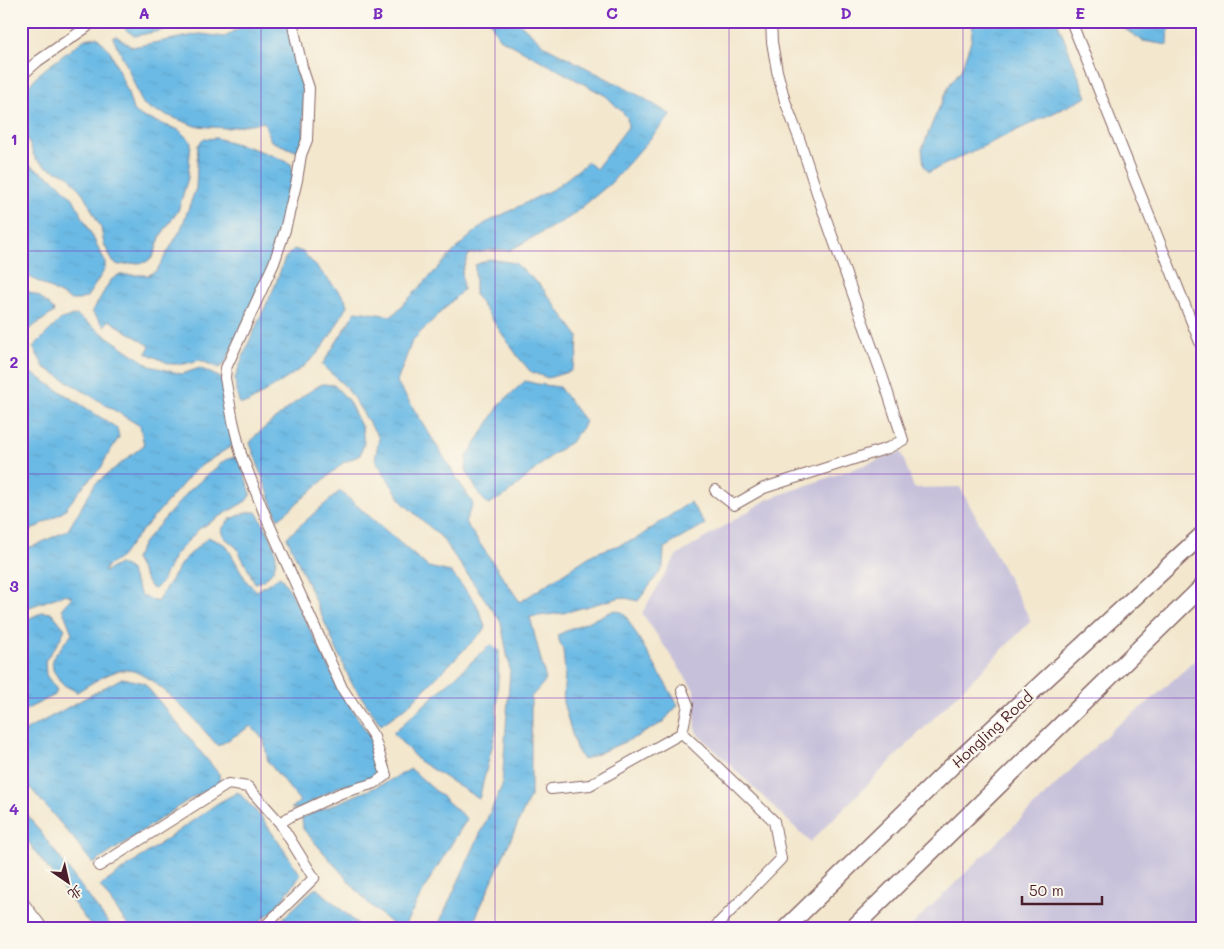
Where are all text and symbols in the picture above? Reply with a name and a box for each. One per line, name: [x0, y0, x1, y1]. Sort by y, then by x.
text: A: [138, 2, 150, 23]
text: B: [373, 2, 383, 23]
text: C: [606, 2, 618, 23]
text: D: [840, 2, 852, 23]
text: E: [1075, 2, 1085, 23]
text: 1: [10, 128, 18, 149]
text: 2: [10, 351, 19, 372]
text: 3: [9, 575, 19, 596]
street label: Hongling Road: [947, 686, 1037, 772]
text: 4: [9, 798, 19, 819]
north arrow: [42, 856, 92, 906]
scale bar: [1022, 874, 1102, 906]
text: 50 m: [1029, 880, 1064, 900]
text: 北: [64, 881, 87, 905]

